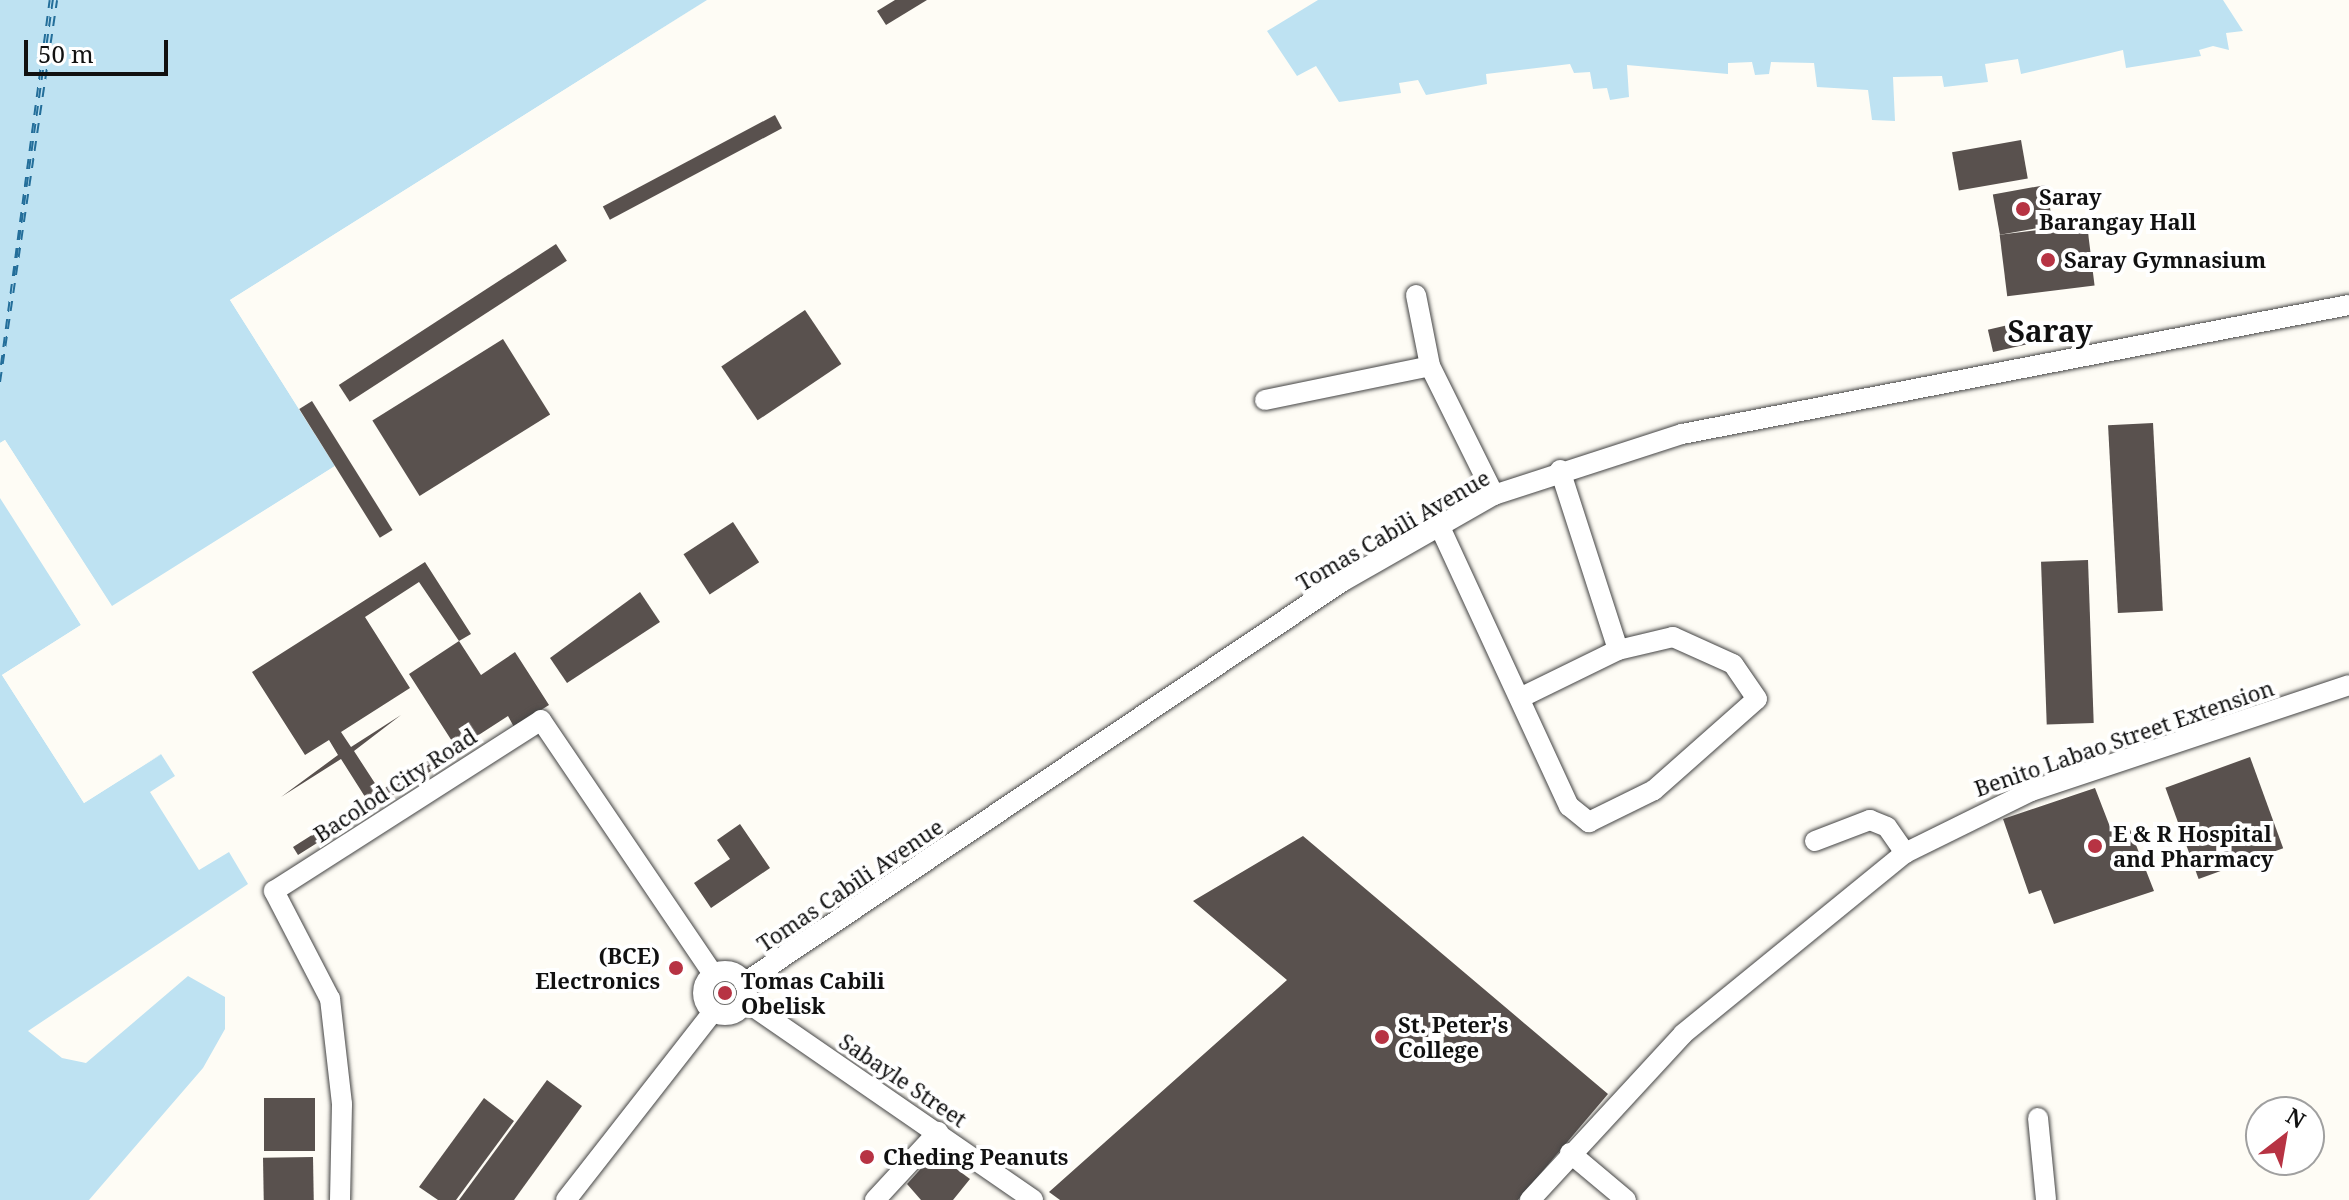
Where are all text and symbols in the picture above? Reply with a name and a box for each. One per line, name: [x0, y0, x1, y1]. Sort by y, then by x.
scale bar: [28, 24, 172, 74]
text: 50 m: [38, 37, 94, 70]
place label: Saray Barangay Hall: [2039, 183, 2196, 234]
marker: Saray Barangay Hall: [2014, 200, 2032, 218]
place label: Saray Gymnasium: [2064, 247, 2266, 273]
marker: Saray Gymnasium: [2039, 251, 2057, 269]
district label: Saray: [2007, 313, 2093, 349]
street label: Tomas Cabili Avenue: [1292, 464, 1494, 596]
street label: Benito Labao Street Extension: [1971, 674, 2277, 802]
street label: Bacolod City Road: [309, 723, 481, 847]
street label: Tomas Cabili Avenue: [752, 813, 948, 957]
place label: E & R Hospital and Pharmacy: [2113, 820, 2274, 872]
marker: E & R Hospital and Pharmacy: [2084, 835, 2106, 857]
place label: (BCE) Electronics: [535, 942, 660, 994]
marker: (BCE) Electronics: [667, 959, 685, 977]
place label: Tomas Cabili Obelisk: [741, 967, 885, 1018]
marker: Tomas Cabili Obelisk: [716, 984, 734, 1002]
place label: St. Peter's College: [1398, 1011, 1508, 1062]
street label: Sabayle Street: [834, 1028, 972, 1132]
marker: St. Peter's College: [1373, 1028, 1391, 1046]
north arrow: [2245, 1096, 2325, 1176]
text: N: [2281, 1100, 2311, 1134]
place label: Cheding Peanuts: [883, 1144, 1068, 1170]
marker: Cheding Peanuts: [858, 1148, 876, 1166]

